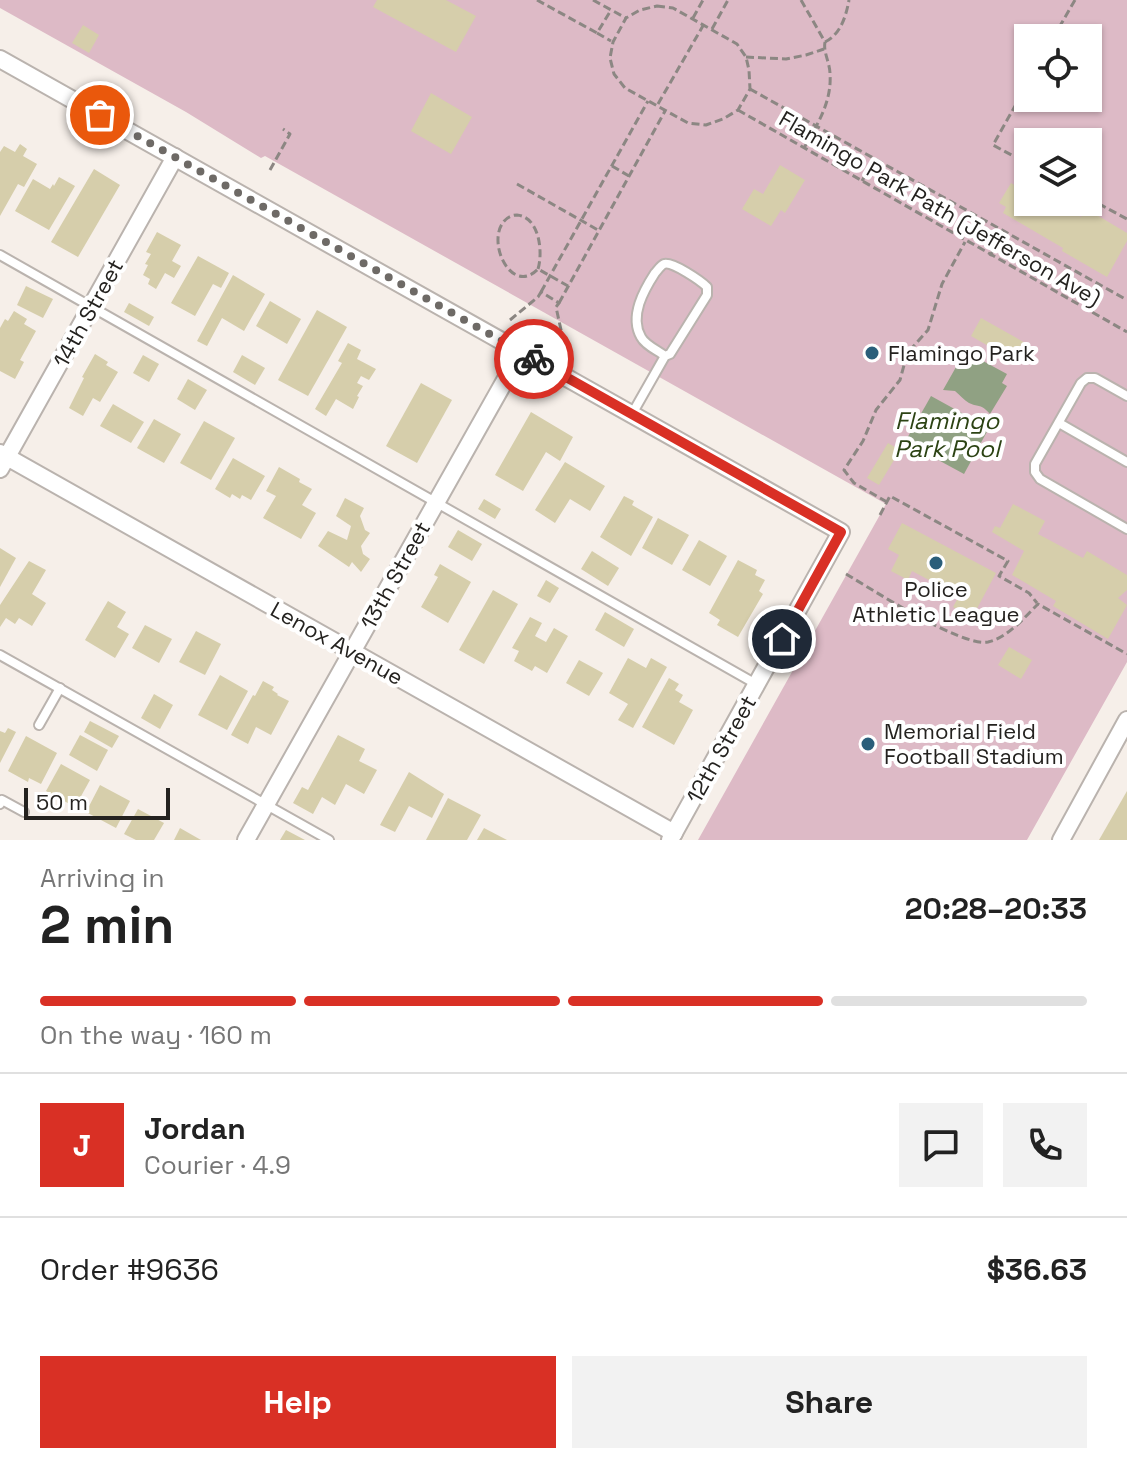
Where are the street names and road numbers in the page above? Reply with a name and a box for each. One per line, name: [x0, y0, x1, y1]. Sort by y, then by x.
street label: Flamingo Park Path (Jefferson Ave): [774, 104, 1106, 312]
street label: 14th Street: [47, 254, 129, 372]
street label: 13th Street: [354, 516, 436, 634]
street label: Lenox Avenue: [266, 595, 408, 691]
street label: 12th Street: [680, 690, 762, 808]

